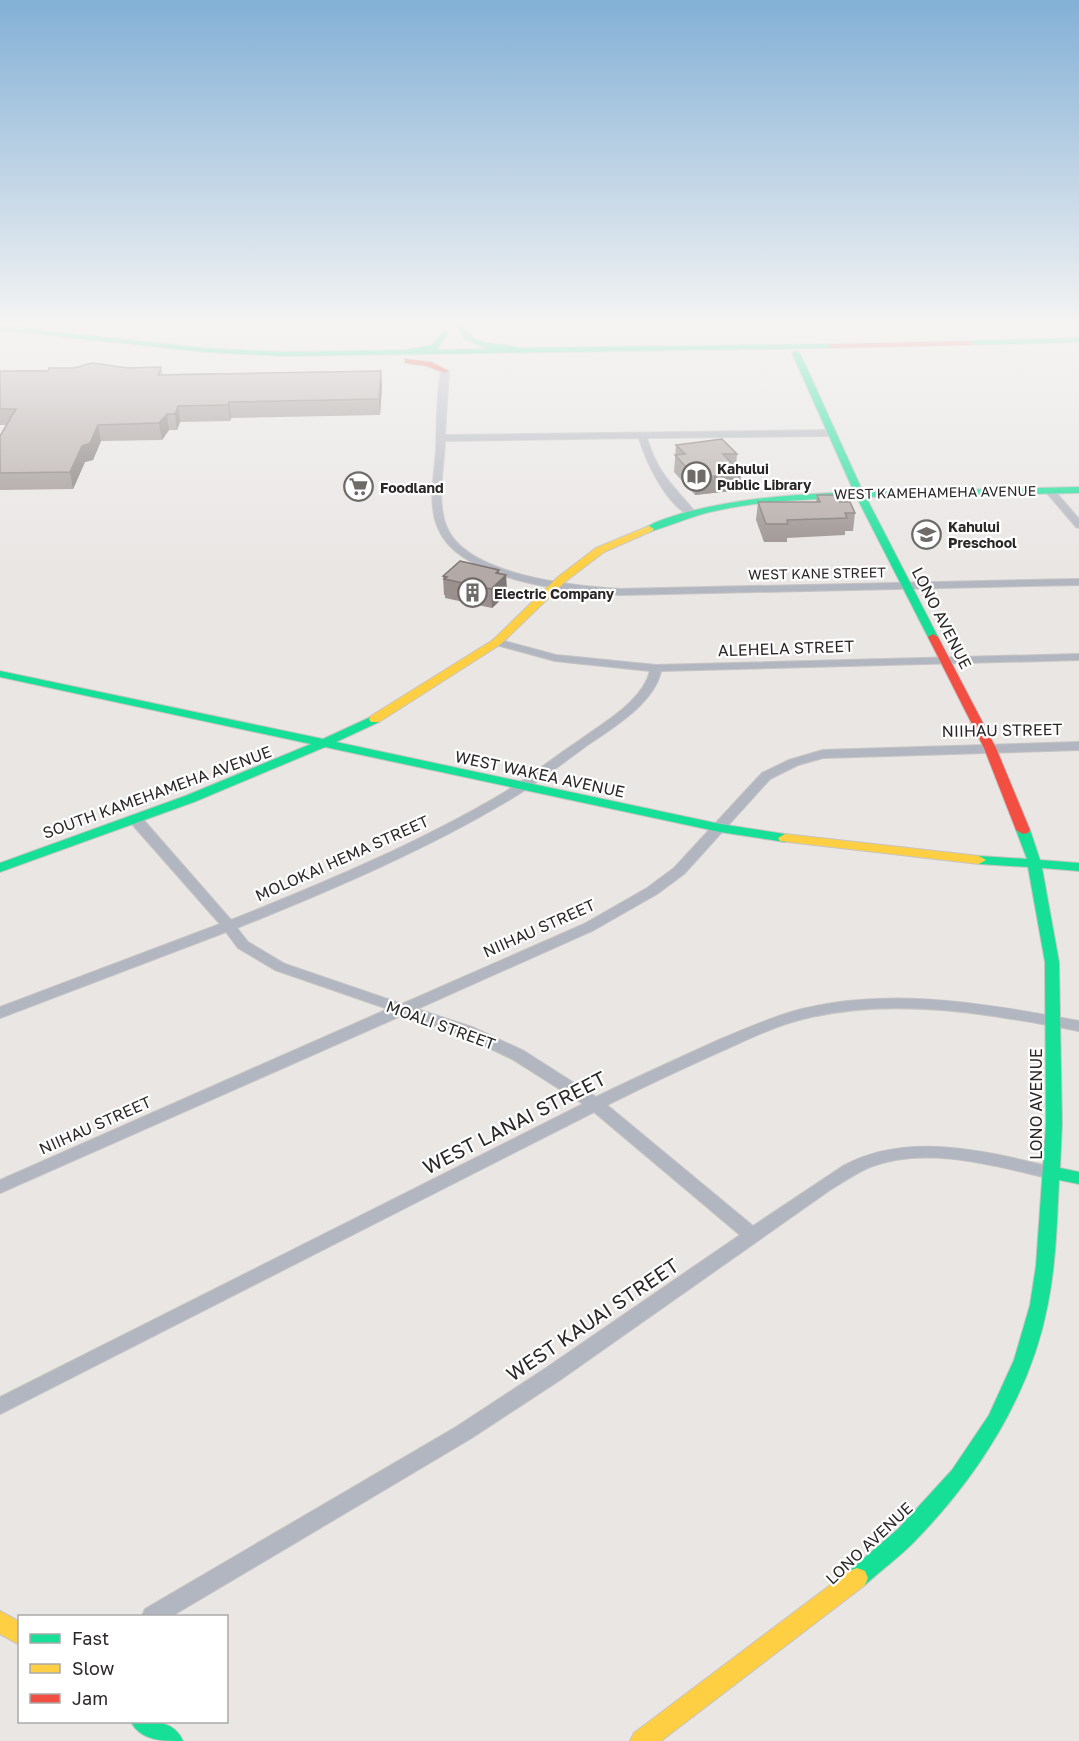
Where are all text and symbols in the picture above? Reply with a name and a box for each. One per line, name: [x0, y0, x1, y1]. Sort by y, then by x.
library icon: Kahului Public Library: [680, 460, 712, 492]
place label: Kahului Public Library: [717, 460, 812, 493]
supermarket icon: Foodland: [343, 471, 375, 503]
place label: Foodland: [380, 479, 444, 496]
street label: WEST KAMEHAMEHA AVENUE: [834, 482, 1036, 502]
school or university icon: Kahului Preschool: [911, 518, 943, 550]
place label: Kahului Preschool: [948, 518, 1017, 551]
street label: WEST KANE STREET: [748, 563, 886, 583]
street label: LONO AVENUE: [908, 564, 976, 672]
building icon: Electric Company: [457, 577, 489, 609]
place label: Electric Company: [494, 585, 615, 602]
street label: ALEHELA STREET: [718, 636, 855, 660]
street label: NIIHAU STREET: [941, 719, 1063, 741]
street label: SOUTH KAMEHAMEHA AVENUE: [40, 741, 274, 843]
street label: WEST WAKEA AVENUE: [453, 746, 627, 802]
street label: MOLOKAI HEMA STREET: [252, 811, 432, 905]
street label: NIIHAU STREET: [480, 894, 598, 962]
street label: MOALI STREET: [384, 996, 498, 1054]
street label: LONO AVENUE: [1026, 1048, 1046, 1160]
street label: WEST LANAI STREET: [418, 1065, 610, 1179]
street label: NIIHAU STREET: [36, 1091, 154, 1159]
street label: WEST KAUAI STREET: [501, 1252, 683, 1386]
street label: LONO AVENUE: [821, 1498, 917, 1588]
legend: [18, 1615, 228, 1723]
text: Fast: [72, 1627, 109, 1649]
text: Slow: [72, 1657, 115, 1679]
text: Jam: [72, 1687, 108, 1709]

